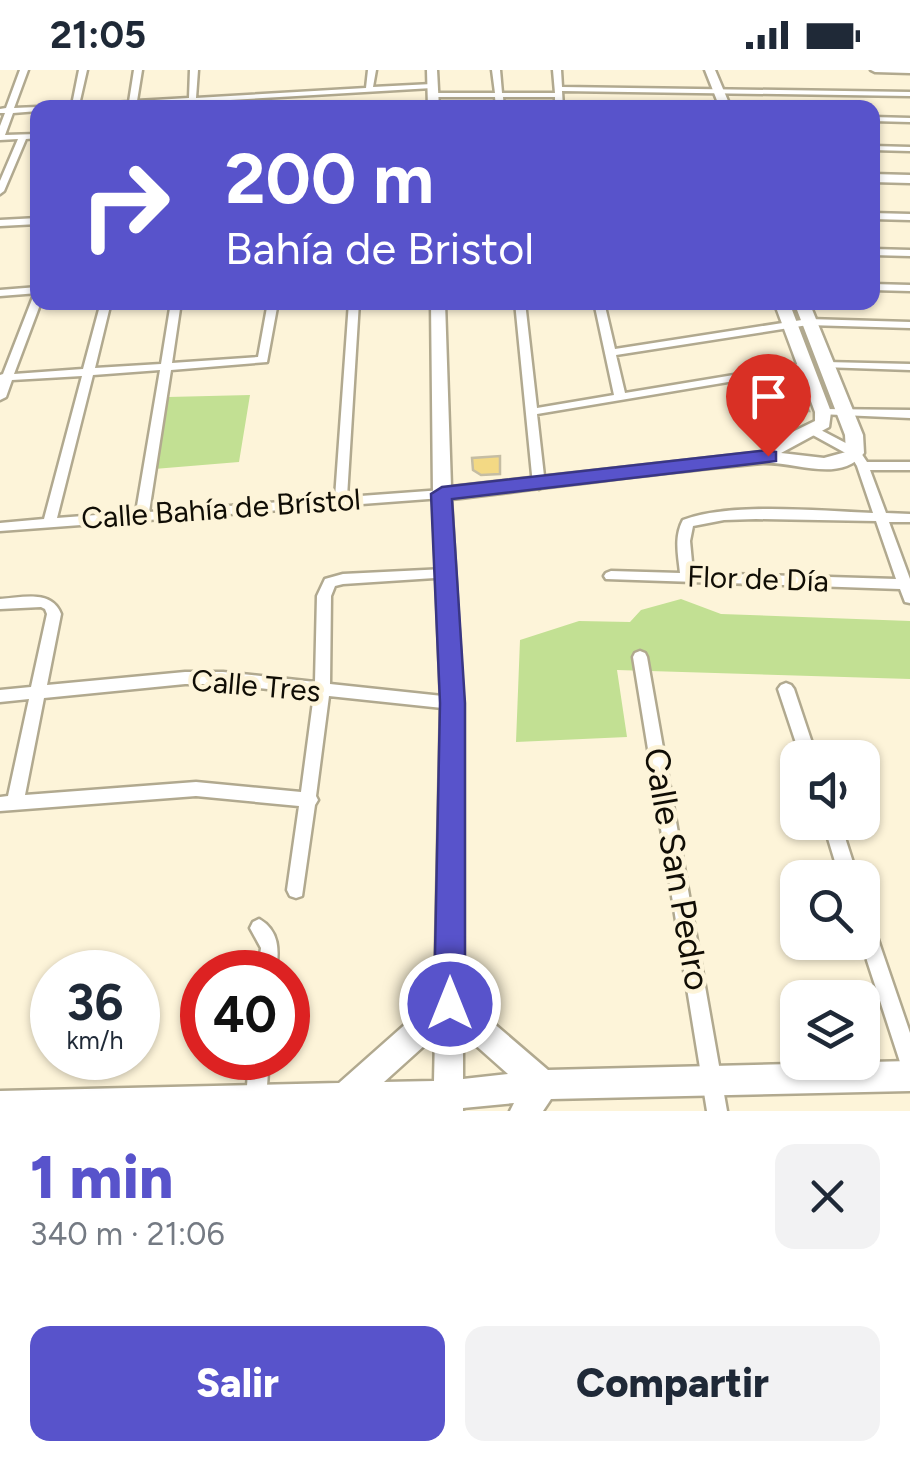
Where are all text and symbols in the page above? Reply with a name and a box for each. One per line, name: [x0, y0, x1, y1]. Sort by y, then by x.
text: 21:05: [50, 12, 146, 58]
text: 200 m: [225, 136, 434, 221]
icon: right: [60, 140, 190, 270]
text: Bahía de Bristol: [225, 221, 534, 275]
pin: [726, 354, 811, 457]
icon: arrive: [741, 369, 796, 424]
street label: Calle Bahía de Brístol: [80, 480, 362, 537]
street label: Flor de Día: [686, 558, 830, 599]
street label: Calle Tres: [190, 661, 322, 710]
map controls: [780, 740, 880, 1080]
button: sound: [780, 740, 880, 840]
street label: Calle San Pedro: [635, 745, 719, 993]
button: search: [780, 860, 880, 960]
speed limit sign: 40: [180, 950, 310, 1080]
position arrow: [398, 952, 502, 1056]
text: 36: [67, 972, 123, 1033]
button: layers: [780, 980, 880, 1080]
text: km/h: [66, 1025, 124, 1055]
text: 1 min: [30, 1141, 173, 1213]
button: close: [775, 1144, 880, 1249]
text: 340 m · 21:06: [30, 1215, 225, 1253]
button: Salir: [30, 1326, 445, 1441]
button: Compartir: [465, 1326, 880, 1441]

